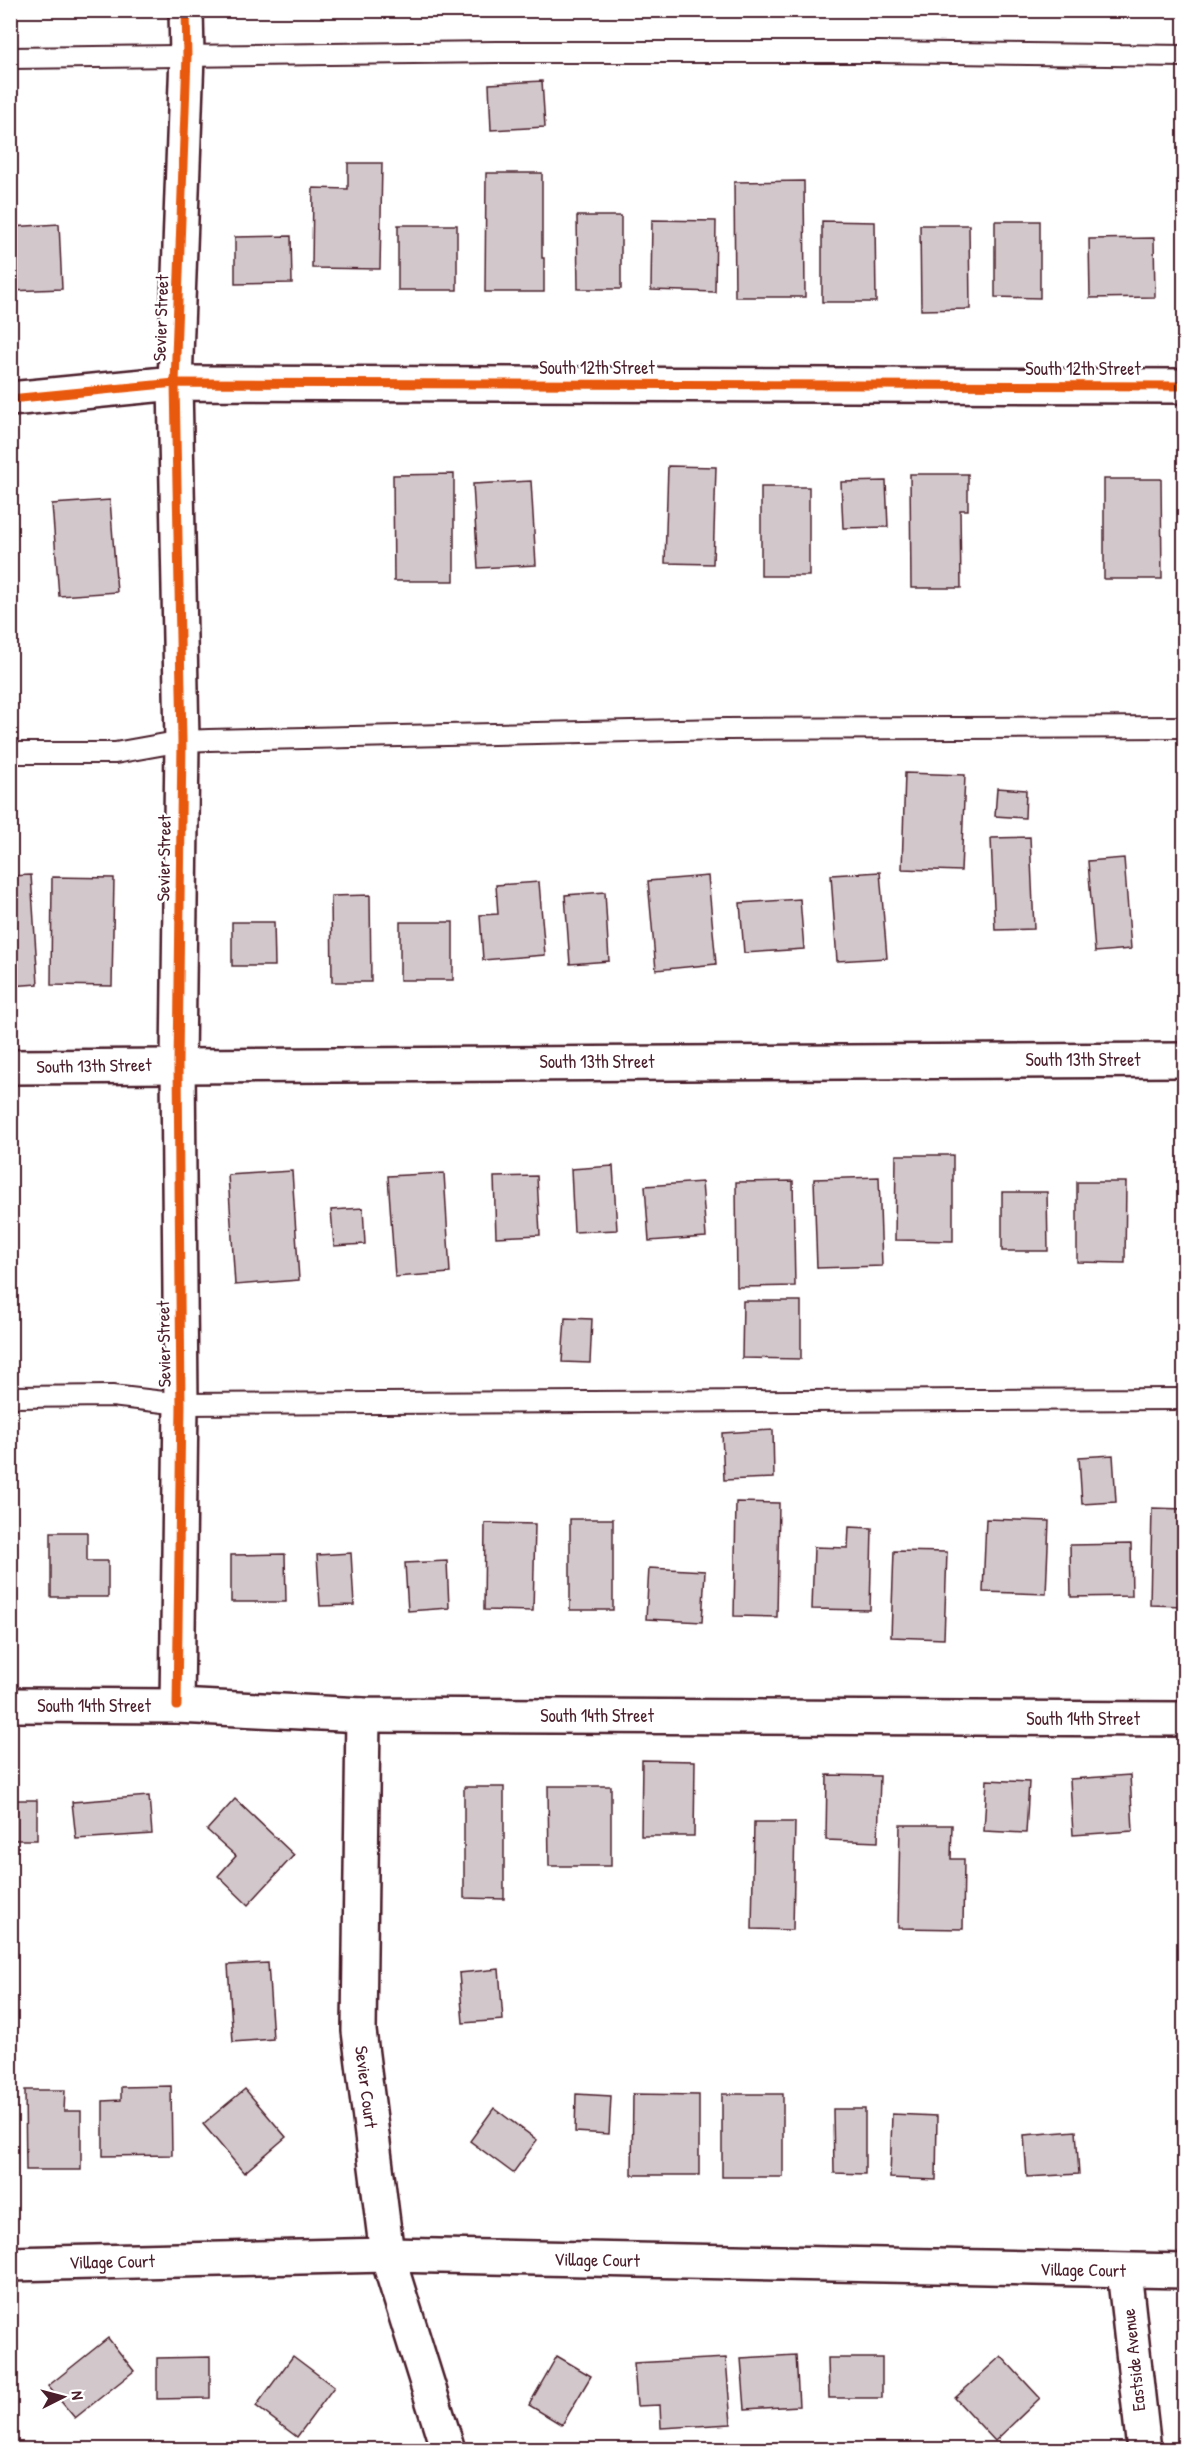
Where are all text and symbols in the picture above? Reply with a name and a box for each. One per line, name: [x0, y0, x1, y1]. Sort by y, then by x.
street label: Sevier Street: [146, 273, 175, 362]
street label: South 12th Street: [539, 355, 655, 380]
street label: South 12th Street: [1025, 356, 1141, 381]
street label: Sevier Street: [150, 814, 177, 902]
street label: South 13th Street: [1025, 1047, 1141, 1072]
street label: South 13th Street: [539, 1049, 655, 1074]
street label: South 13th Street: [36, 1052, 153, 1079]
street label: Sevier Street: [150, 1300, 177, 1388]
street label: South 14th Street: [37, 1693, 152, 1718]
street label: South 14th Street: [540, 1703, 655, 1728]
street label: South 14th Street: [1026, 1706, 1141, 1731]
street label: Sevier Court: [349, 2045, 384, 2130]
street label: Village Court: [554, 2246, 641, 2273]
street label: Village Court: [69, 2248, 156, 2275]
street label: Village Court: [1040, 2256, 1127, 2283]
street label: Eastside Avenue: [1116, 2307, 1151, 2413]
north arrow: [33, 2367, 93, 2427]
text: N: [67, 2390, 89, 2401]

